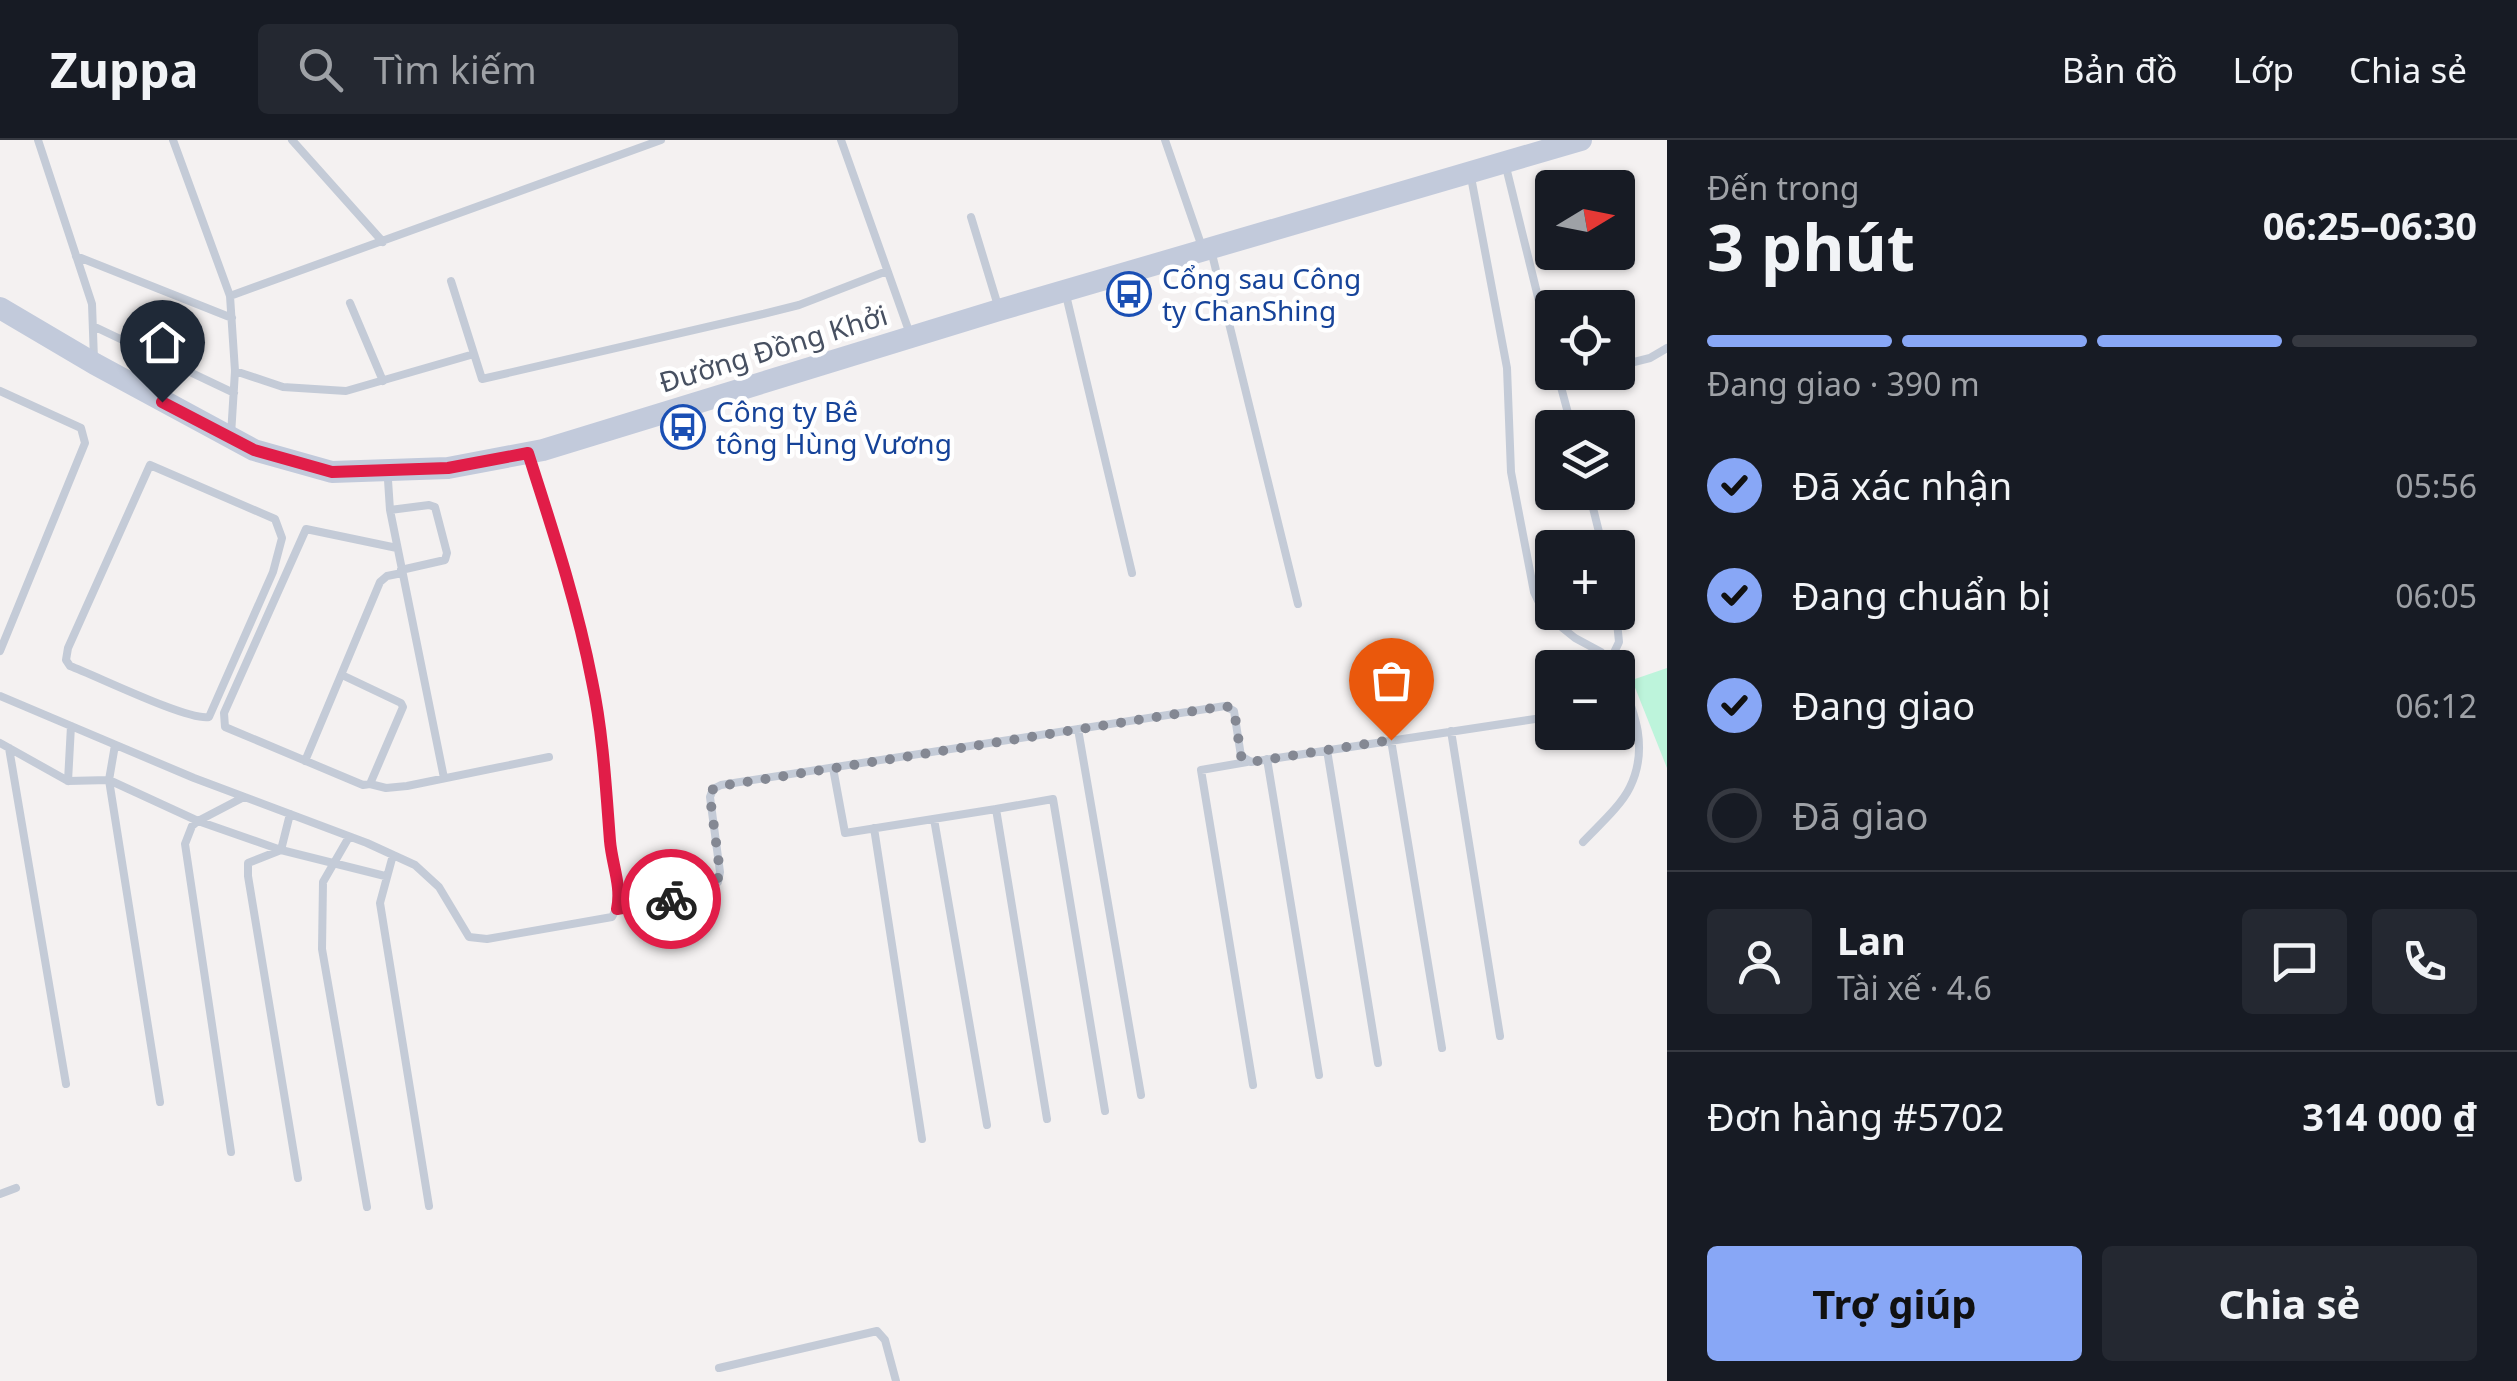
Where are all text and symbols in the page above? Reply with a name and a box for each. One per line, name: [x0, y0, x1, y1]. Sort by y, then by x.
search box: [258, 24, 958, 114]
text: Zuppa: [50, 37, 198, 102]
icon: search: [293, 42, 348, 97]
text: Tìm kiếm: [373, 43, 537, 95]
text: Bản đồ: [2062, 46, 2178, 93]
text: Lớp: [2233, 46, 2294, 93]
text: Chia sẻ: [2349, 46, 2467, 93]
text: Đến trong: [1707, 166, 1859, 209]
north arrow: [1535, 170, 1635, 270]
map controls: [1535, 170, 1635, 750]
text: 06:25–06:30: [2263, 199, 2477, 251]
text: 3 phút: [1707, 202, 1915, 290]
place label: Cổng sau Công ty ChanShing: [1162, 259, 1361, 329]
bus stop icon: Cổng sau Công ty ChanShing: [1106, 271, 1152, 317]
button: locate: [1535, 290, 1635, 390]
street label: Đường Đồng Khởi: [654, 295, 892, 401]
pin: [120, 300, 205, 403]
icon: home: [135, 315, 190, 370]
text: Đang giao · 390 m: [1707, 362, 1980, 405]
place label: Công ty Bê tông Hùng Vương: [716, 392, 952, 462]
bus stop icon: Công ty Bê tông Hùng Vương: [660, 404, 706, 450]
button: layers: [1535, 410, 1635, 510]
icon: check: [1707, 458, 1762, 513]
text: Đã xác nhận: [1792, 459, 2012, 511]
text: 05:56: [2395, 464, 2477, 507]
button: +: [1535, 530, 1635, 630]
icon: check: [1707, 568, 1762, 623]
text: Đang chuẩn bị: [1792, 569, 2051, 621]
text: 06:05: [2395, 574, 2477, 617]
pin: [1349, 638, 1434, 741]
button: −: [1535, 650, 1635, 750]
icon: bag: [1364, 653, 1419, 708]
icon: check: [1707, 678, 1762, 733]
text: Đang giao: [1792, 679, 1975, 731]
text: 06:12: [2395, 684, 2477, 727]
text: Đã giao: [1792, 789, 1928, 841]
courier: [621, 849, 721, 949]
icon: bike: [644, 872, 699, 927]
button: person: [1707, 909, 1812, 1014]
button: chat: [2242, 909, 2347, 1014]
button: phone: [2372, 909, 2477, 1014]
text: Lan: [1837, 914, 1906, 966]
text: Tài xế · 4.6: [1837, 966, 1992, 1009]
text: Đơn hàng #5702: [1707, 1090, 2005, 1142]
text: 314 000 ₫: [2302, 1090, 2477, 1142]
button: Trợ giúp: [1707, 1246, 2082, 1361]
button: Chia sẻ: [2102, 1246, 2477, 1361]

